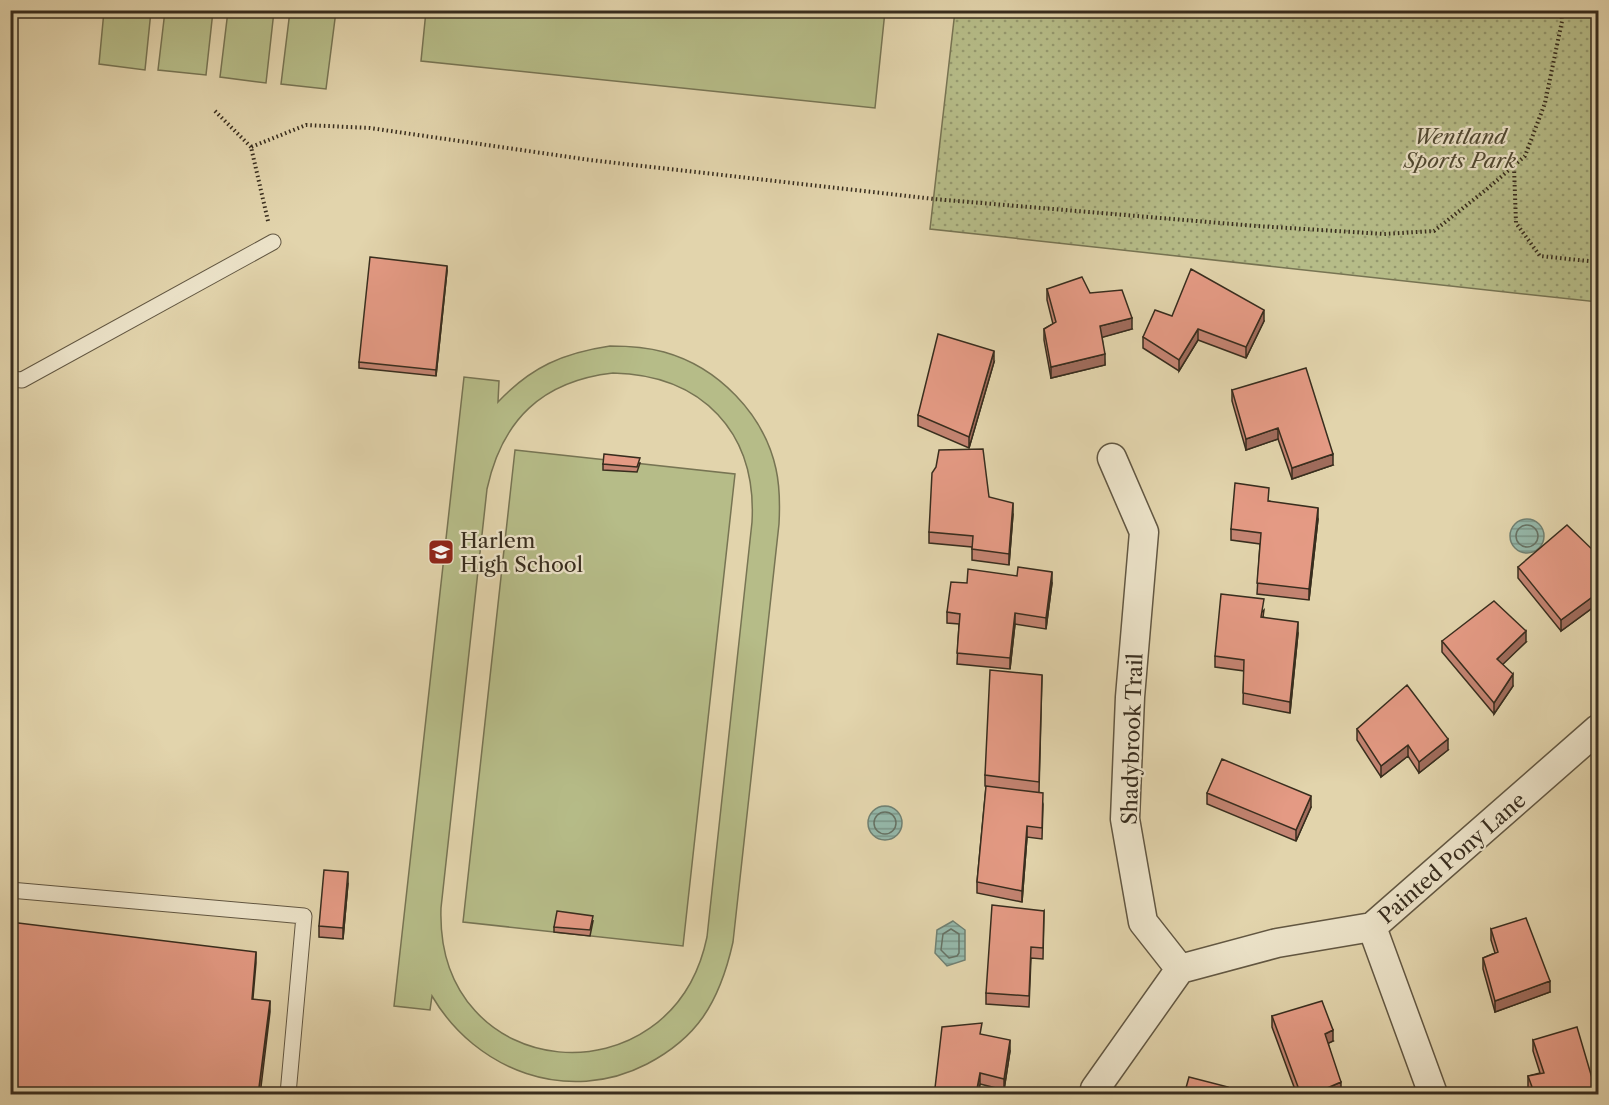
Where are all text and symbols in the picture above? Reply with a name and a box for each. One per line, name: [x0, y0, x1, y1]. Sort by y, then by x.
park label: Wentland Sports Park: [1402, 124, 1516, 173]
place label: Harlem High School: [460, 528, 583, 577]
school or university icon: Harlem High School: [426, 537, 456, 567]
street label: Shadybrook Trail: [1117, 653, 1147, 825]
street label: Painted Pony Lane: [1373, 787, 1531, 929]

